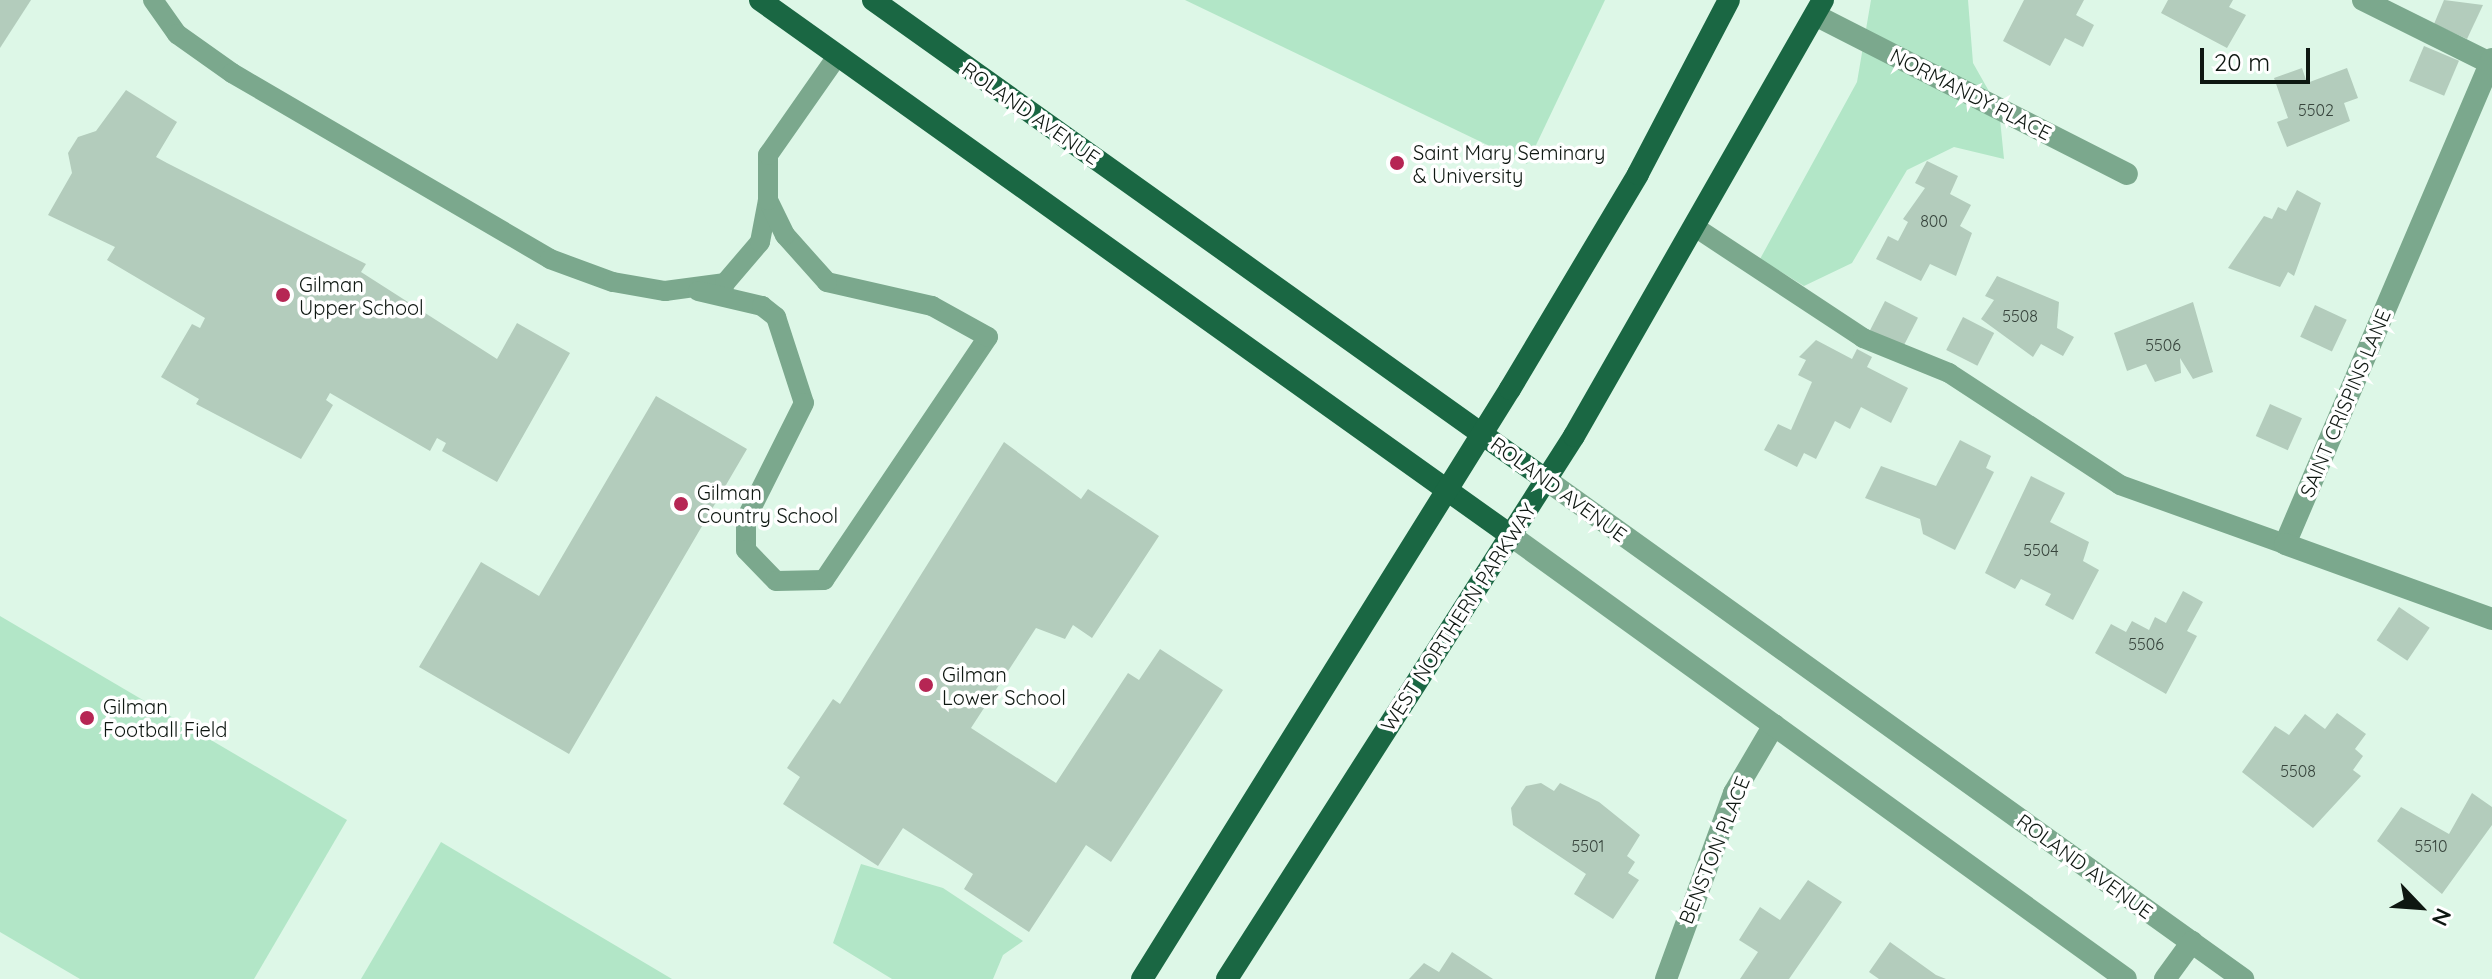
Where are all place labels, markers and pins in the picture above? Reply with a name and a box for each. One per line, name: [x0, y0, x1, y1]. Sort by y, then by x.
place label: Saint Mary Seminary & University: [1413, 140, 1605, 187]
marker: Saint Mary Seminary & University: [1388, 154, 1406, 172]
place label: Gilman Upper School: [299, 272, 424, 319]
marker: Gilman Upper School: [274, 286, 292, 304]
place label: Gilman Country School: [697, 480, 838, 527]
marker: Gilman Country School: [672, 495, 690, 513]
place label: Gilman Lower School: [942, 662, 1066, 709]
marker: Gilman Lower School: [917, 676, 935, 694]
place label: Gilman Football Field: [103, 694, 227, 741]
marker: Gilman Football Field: [78, 709, 96, 727]

